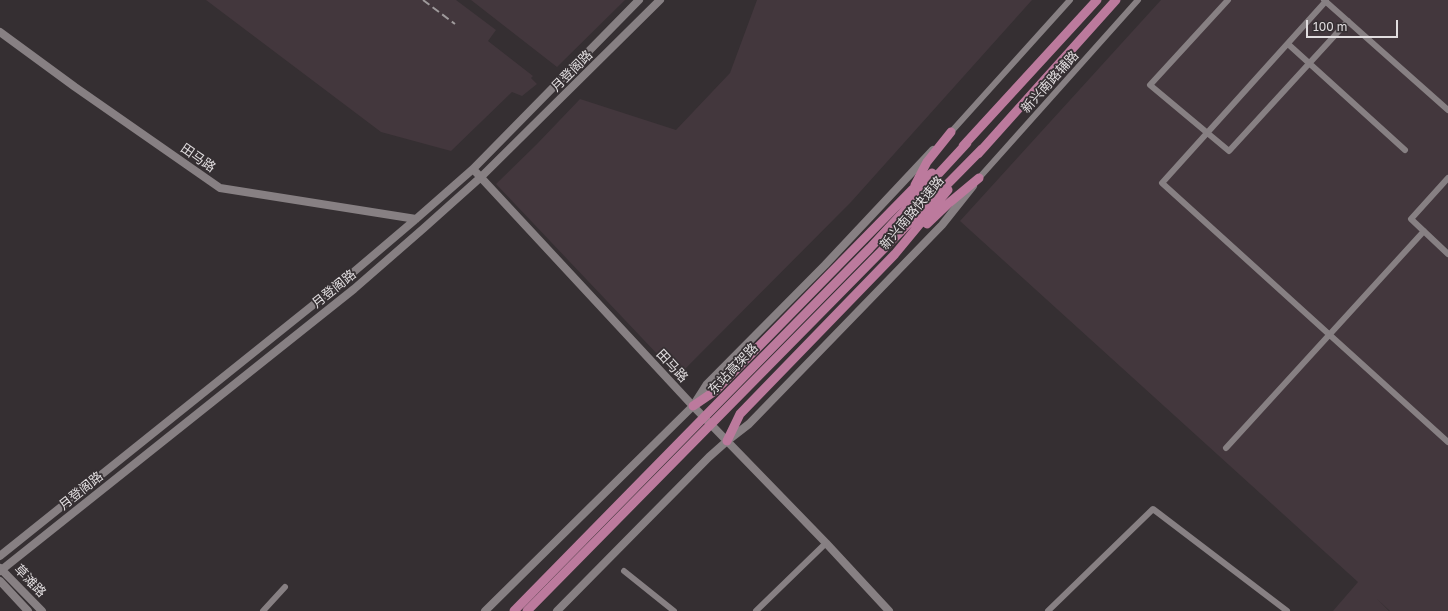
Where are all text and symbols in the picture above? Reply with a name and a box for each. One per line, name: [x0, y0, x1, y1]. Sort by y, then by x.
scale bar: [1308, 12, 1400, 38]
text: 100 m: [1313, 19, 1347, 34]
street label: 月登阁路: [548, 47, 596, 95]
street label: 新兴南路辅路: [1018, 48, 1082, 116]
street label: 田马路: [178, 140, 218, 176]
street label: 新兴南路快速路: [877, 173, 947, 253]
street label: 月登阁路: [309, 267, 359, 311]
street label: 东站高架路: [705, 340, 761, 398]
street label: 田马路: [653, 346, 691, 386]
street label: 月登阁路: [56, 469, 106, 513]
street label: 草滩路: [11, 562, 49, 600]

